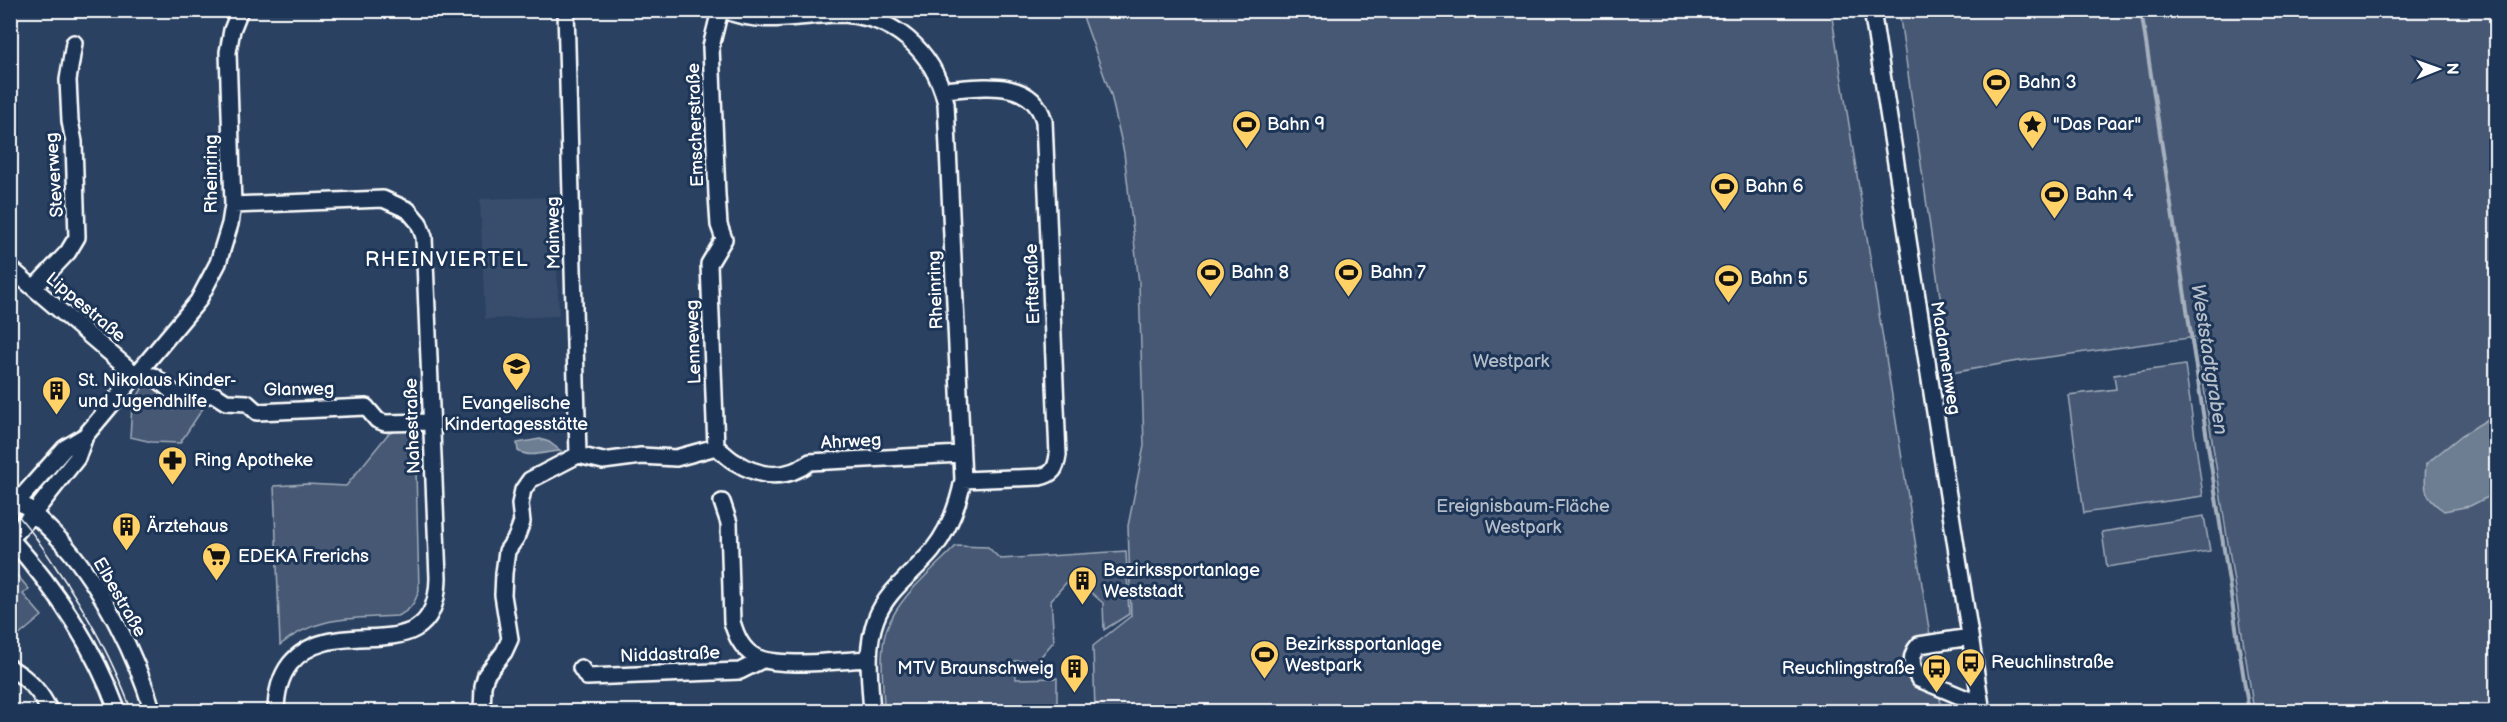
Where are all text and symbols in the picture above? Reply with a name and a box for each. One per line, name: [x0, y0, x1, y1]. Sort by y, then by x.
north arrow: [2408, 39, 2468, 99]
street label: Emscherstraße: [683, 62, 708, 187]
text: N: [2442, 63, 2461, 75]
sports icon: Bahn 3: [1981, 66, 2013, 108]
place label: Bahn 3: [2018, 72, 2077, 93]
sports icon: Bahn 9: [1230, 108, 1262, 150]
place icon: "Das Paar": [2016, 108, 2048, 150]
place label: Bahn 9: [1267, 114, 1325, 135]
place label: "Das Paar": [2053, 114, 2141, 135]
street label: Steverweg: [41, 132, 68, 218]
street label: Rheinring: [201, 134, 222, 214]
sports icon: Bahn 6: [1708, 170, 1740, 212]
place label: Bahn 6: [1745, 176, 1803, 197]
sports icon: Bahn 4: [2038, 178, 2070, 220]
place label: Bahn 4: [2075, 184, 2133, 205]
street label: Mainweg: [542, 196, 565, 270]
street label: Erftstraße: [1021, 243, 1044, 325]
district label: RHEINVIERTEL: [365, 248, 529, 272]
street label: Rheinring: [924, 250, 947, 330]
sports icon: Bahn 8: [1194, 256, 1226, 298]
sports icon: Bahn 7: [1333, 256, 1365, 298]
place label: Bahn 8: [1231, 262, 1289, 283]
place label: Bahn 7: [1370, 262, 1426, 283]
sports icon: Bahn 5: [1713, 262, 1745, 304]
street label: Lippestraße: [42, 268, 130, 347]
place label: Bahn 5: [1750, 268, 1808, 289]
water label: Weststadtgraben: [2185, 282, 2233, 436]
street label: Lenneweg: [682, 299, 705, 385]
street label: Madamenweg: [1926, 300, 1965, 416]
school or university icon: Evangelische Kindertagesstätte: [500, 350, 532, 392]
park label: Westpark: [1473, 351, 1549, 372]
place label: St. Nikolaus Kinder- und Jugendhilfe: [78, 370, 237, 412]
building icon: St. Nikolaus Kinder- und Jugendhilfe: [41, 374, 73, 416]
street label: Nahestraße: [400, 377, 425, 474]
street label: Glanweg: [264, 378, 334, 401]
place label: Evangelische Kindertagesstätte: [444, 393, 588, 435]
street label: Ahrweg: [820, 429, 882, 454]
pharmacy icon: Ring Apotheke: [157, 444, 189, 486]
place label: Ring Apotheke: [194, 450, 314, 471]
park label: Ereignisbaum-Fläche Westpark: [1436, 496, 1610, 538]
building icon: Ärztehaus: [110, 510, 142, 552]
place label: Ärztehaus: [147, 515, 228, 537]
supermarket icon: EDEKA Frerichs: [201, 540, 233, 582]
place label: EDEKA Frerichs: [238, 546, 369, 567]
street label: Elbestraße: [88, 554, 151, 641]
place label: Bezirkssportanlage Weststadt: [1103, 560, 1260, 602]
building icon: Bezirkssportanlage Weststadt: [1066, 564, 1098, 606]
place label: Bezirkssportanlage Westpark: [1285, 634, 1442, 676]
sports icon: Bezirkssportanlage Westpark: [1248, 638, 1280, 680]
street label: Niddastraße: [620, 642, 721, 667]
bus stop icon: Reuchlinstraße: [1954, 646, 1986, 688]
building icon: MTV Braunschweig: [1059, 652, 1091, 694]
bus stop icon: Reuchlingstraße: [1920, 652, 1952, 694]
place label: Reuchlinstraße: [1991, 652, 2114, 673]
place label: MTV Braunschweig: [897, 658, 1054, 679]
place label: Reuchlingstraße: [1782, 658, 1915, 679]

